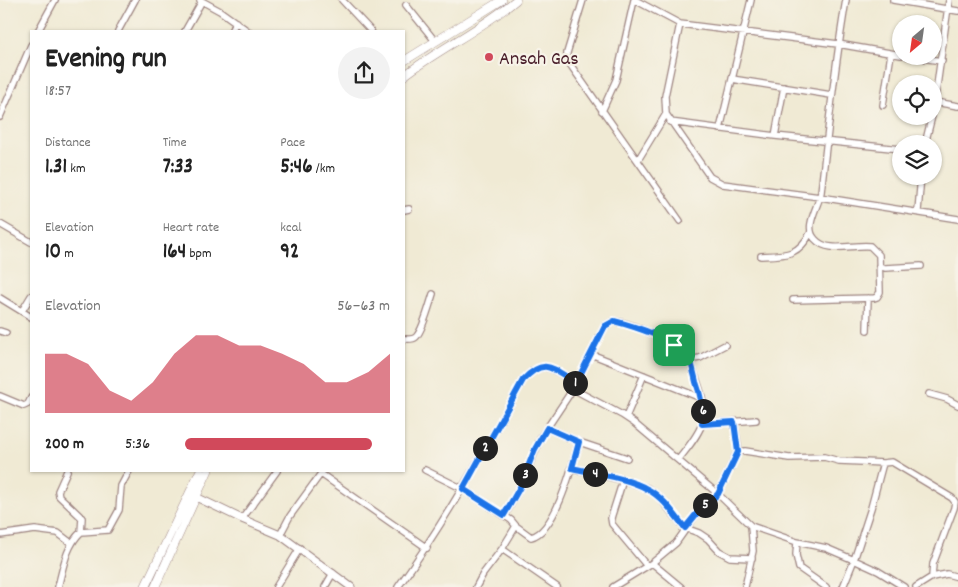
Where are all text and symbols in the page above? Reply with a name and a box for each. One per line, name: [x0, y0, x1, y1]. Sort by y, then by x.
north arrow: [892, 15, 942, 65]
map controls: [892, 15, 942, 185]
text: Evening run: [45, 41, 167, 81]
place label: Ansah Gas: [499, 46, 579, 74]
button: share: [338, 47, 390, 99]
marker: Ansah Gas: [483, 51, 495, 63]
button: locate: [892, 75, 942, 125]
text: 18:57: [45, 80, 71, 103]
text: Distance: [45, 133, 91, 153]
text: Time: [163, 133, 187, 153]
text: Pace: [280, 133, 305, 153]
button: layers: [892, 135, 942, 185]
text: 1.31: [45, 153, 67, 183]
text: 7:33: [163, 153, 193, 183]
text: 5:46: [280, 153, 313, 183]
text: km: [67, 159, 86, 179]
text: /km: [313, 159, 335, 179]
text: Elevation: [45, 218, 94, 238]
text: Heart rate: [163, 218, 219, 238]
text: kcal: [280, 218, 302, 238]
text: 10: [45, 238, 61, 268]
text: 164: [163, 238, 186, 268]
text: 92: [280, 238, 299, 268]
text: m: [61, 244, 74, 264]
text: bpm: [186, 244, 212, 264]
text: Elevation: [45, 295, 101, 318]
text: 56–63 m: [337, 295, 390, 318]
pin: [653, 324, 695, 366]
icon: arrive: [660, 331, 688, 359]
pin: 1: [562, 370, 588, 396]
text: 1: [574, 373, 577, 393]
pin: 6: [690, 398, 716, 424]
text: 6: [700, 401, 707, 421]
text: 200 m: [45, 433, 84, 456]
text: 5:36: [125, 433, 150, 456]
pin: 2: [472, 436, 498, 460]
text: 2: [482, 438, 489, 458]
pin: 3: [512, 462, 538, 488]
pin: 4: [582, 462, 608, 486]
text: 4: [593, 464, 598, 484]
text: 3: [522, 465, 529, 485]
pin: 5: [692, 492, 718, 518]
text: 5: [702, 495, 709, 515]

